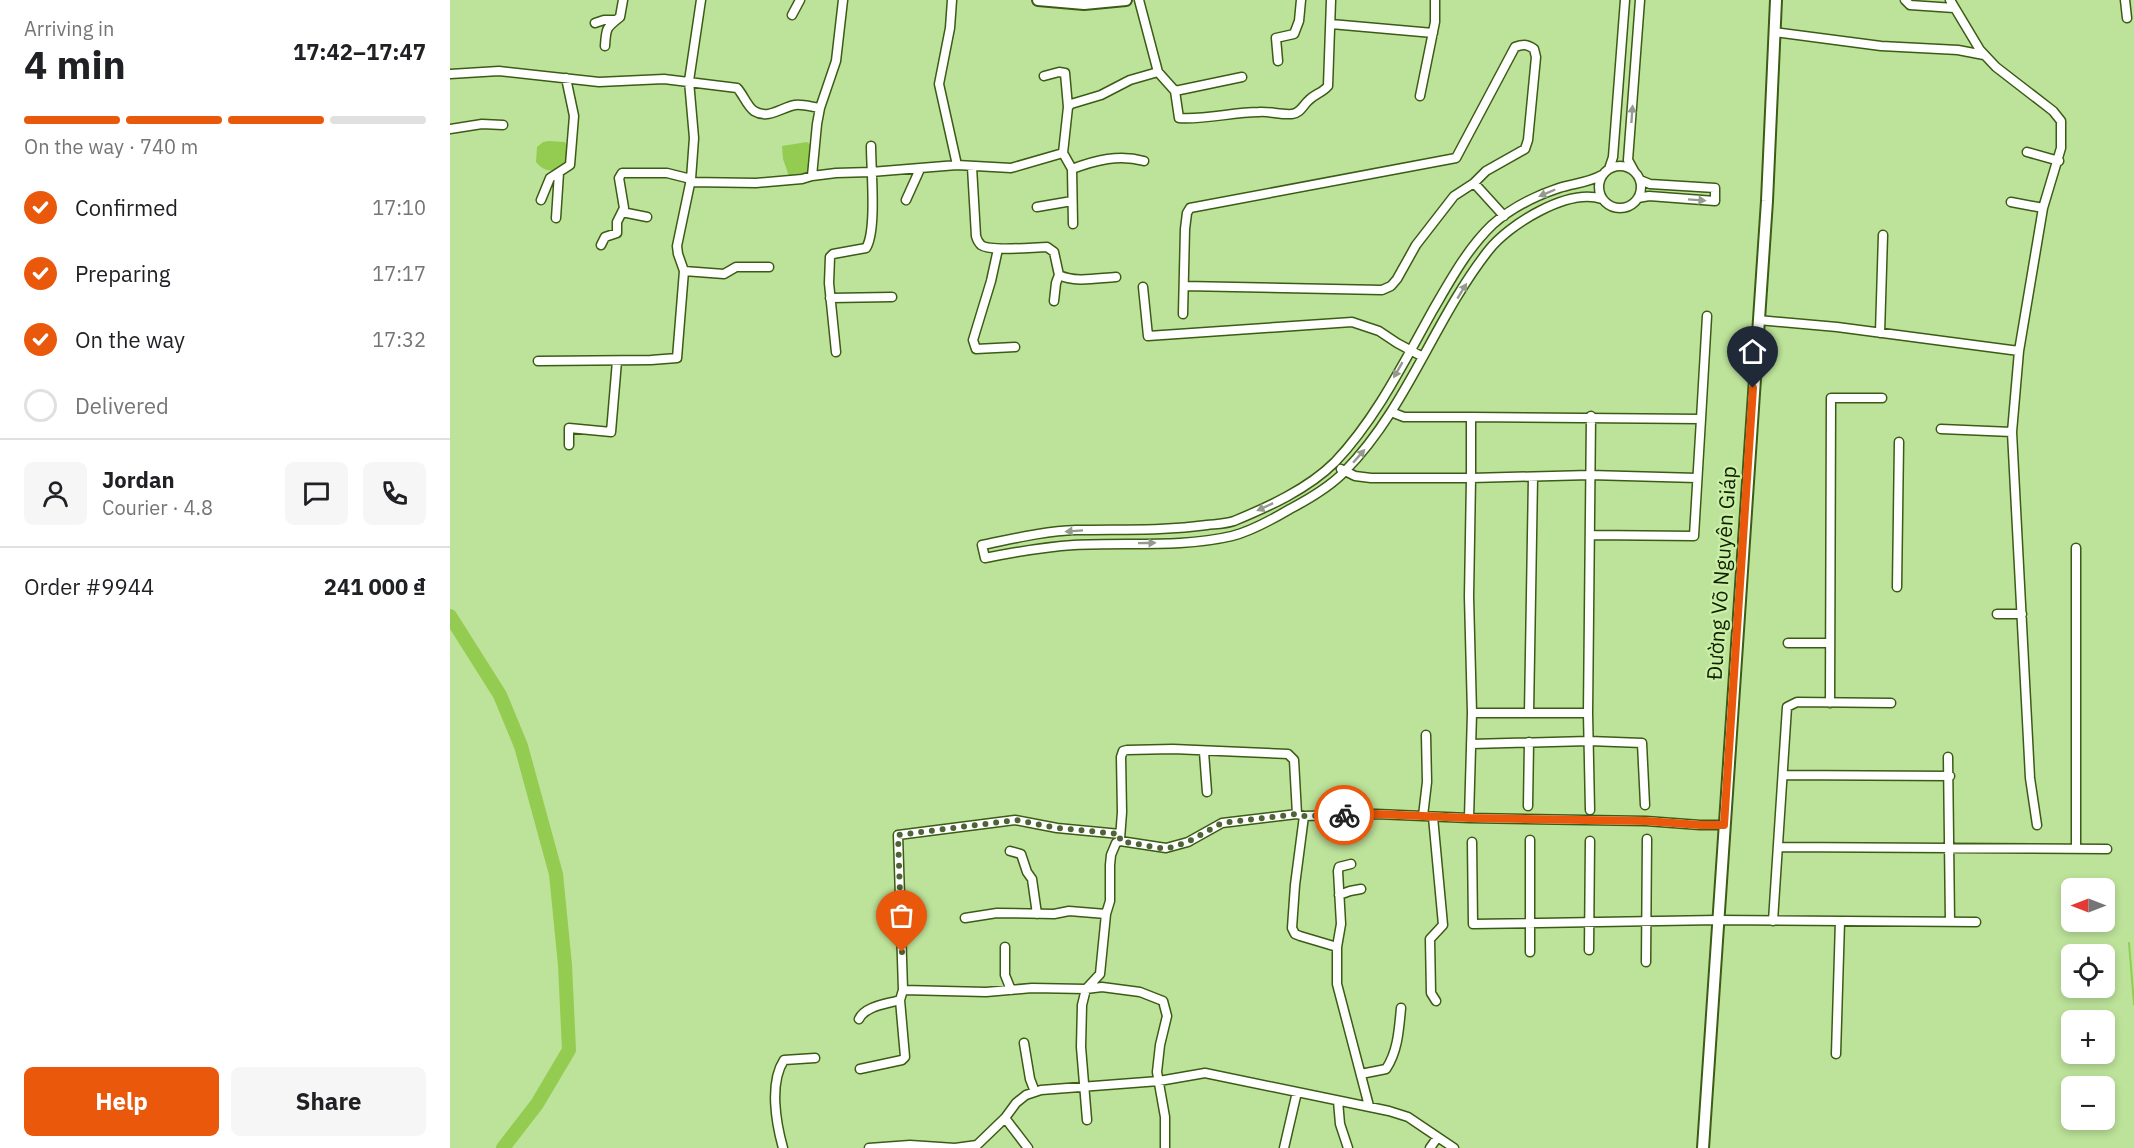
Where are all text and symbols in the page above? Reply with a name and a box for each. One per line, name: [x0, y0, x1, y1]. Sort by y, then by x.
text: Arriving in: [24, 15, 114, 42]
text: 17:42–17:47: [293, 37, 426, 66]
text: 4 min: [24, 39, 126, 90]
one-way arrow: [1627, 105, 1636, 124]
text: On the way · 740 m: [24, 133, 198, 160]
one-way arrow: [1537, 188, 1555, 198]
icon: check: [24, 191, 57, 224]
text: Confirmed: [75, 193, 178, 222]
text: 17:10: [372, 194, 426, 221]
one-way arrow: [1687, 195, 1706, 205]
icon: check: [24, 257, 57, 290]
text: Preparing: [75, 259, 170, 288]
text: 17:17: [372, 260, 426, 287]
one-way arrow: [1456, 283, 1467, 299]
icon: check: [24, 323, 57, 356]
text: On the way: [75, 325, 185, 354]
text: 17:32: [372, 326, 426, 353]
pin: [1727, 326, 1778, 388]
icon: home: [1736, 335, 1769, 368]
one-way arrow: [1393, 362, 1404, 378]
text: Delivered: [75, 391, 169, 420]
one-way arrow: [1352, 448, 1365, 464]
button: person: [24, 462, 87, 525]
button: chat: [285, 462, 348, 525]
button: phone: [363, 462, 426, 525]
text: Jordan: [102, 465, 175, 494]
street label: Đường Võ Nguyên Giáp: [1700, 465, 1742, 681]
text: Courier · 4.8: [102, 494, 213, 521]
one-way arrow: [1257, 502, 1274, 511]
one-way arrow: [1064, 526, 1083, 535]
one-way arrow: [1138, 538, 1157, 548]
text: Order #9944: [24, 572, 154, 601]
text: 241 000 ₫: [324, 572, 426, 601]
courier: [1314, 785, 1374, 845]
icon: bike: [1328, 799, 1361, 832]
north arrow: [2061, 878, 2115, 932]
map controls: [2061, 878, 2115, 1130]
pin: [876, 890, 927, 952]
icon: bag: [885, 899, 918, 932]
button: locate: [2061, 944, 2115, 998]
button: +: [2061, 1010, 2115, 1064]
button: Help: [24, 1067, 219, 1136]
button: Share: [231, 1067, 426, 1136]
button: −: [2061, 1076, 2115, 1130]

